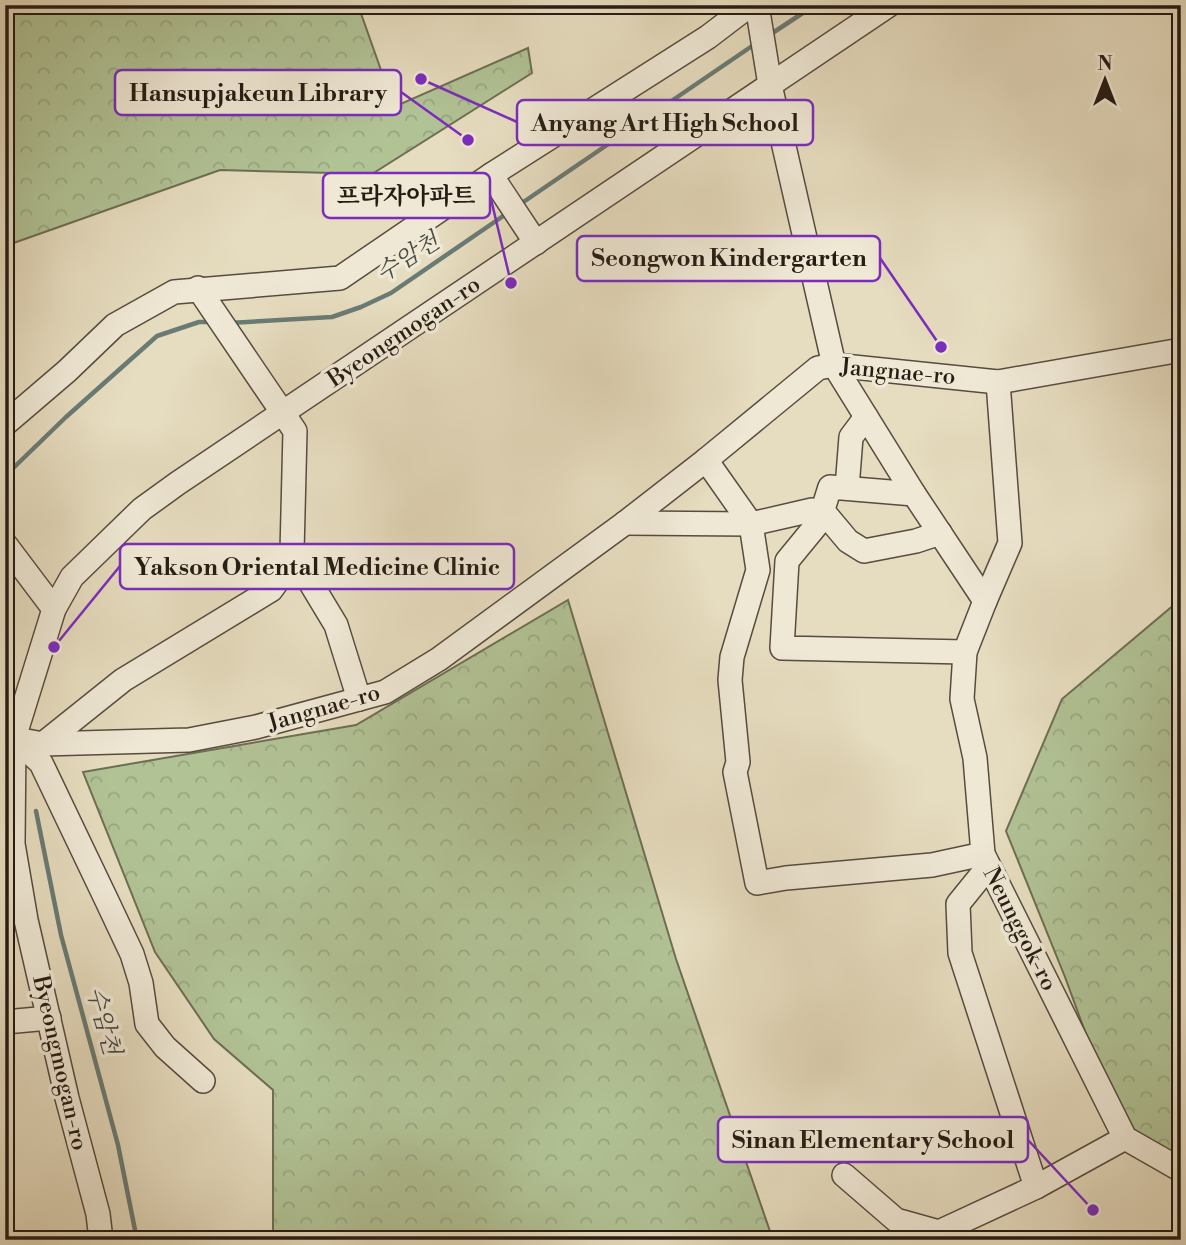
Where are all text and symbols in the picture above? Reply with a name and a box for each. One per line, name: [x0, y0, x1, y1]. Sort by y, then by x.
north arrow: [1070, 46, 1140, 116]
text: N: [1097, 52, 1113, 76]
callout: Hansupjakeun Library: [115, 70, 401, 115]
text: Hansupjakeun Library: [129, 79, 388, 109]
callout: Anyang Art High School: [517, 100, 813, 145]
text: Anyang Art High School: [530, 109, 799, 139]
callout: 프라자아파트: [323, 173, 490, 218]
text: 프라자아파트: [336, 182, 476, 212]
water label: 수암천: [371, 226, 447, 289]
callout: Seongwon Kindergarten: [577, 236, 880, 281]
text: Seongwon Kindergarten: [591, 244, 867, 274]
street label: Byeongmogan-ro: [321, 270, 486, 394]
street label: Jangnae-ro: [838, 353, 957, 391]
callout: Yakson Oriental Medicine Clinic: [120, 544, 514, 589]
text: Yakson Oriental Medicine Clinic: [134, 553, 500, 583]
street label: Jangnae-ro: [264, 679, 383, 738]
street label: Neunggok-ro: [977, 862, 1063, 996]
street label: Byeongmogan-ro: [26, 972, 94, 1153]
water label: 수암천: [80, 984, 127, 1060]
callout: Sinan Elementary School: [718, 1117, 1028, 1162]
text: Sinan Elementary School: [732, 1126, 1014, 1156]

